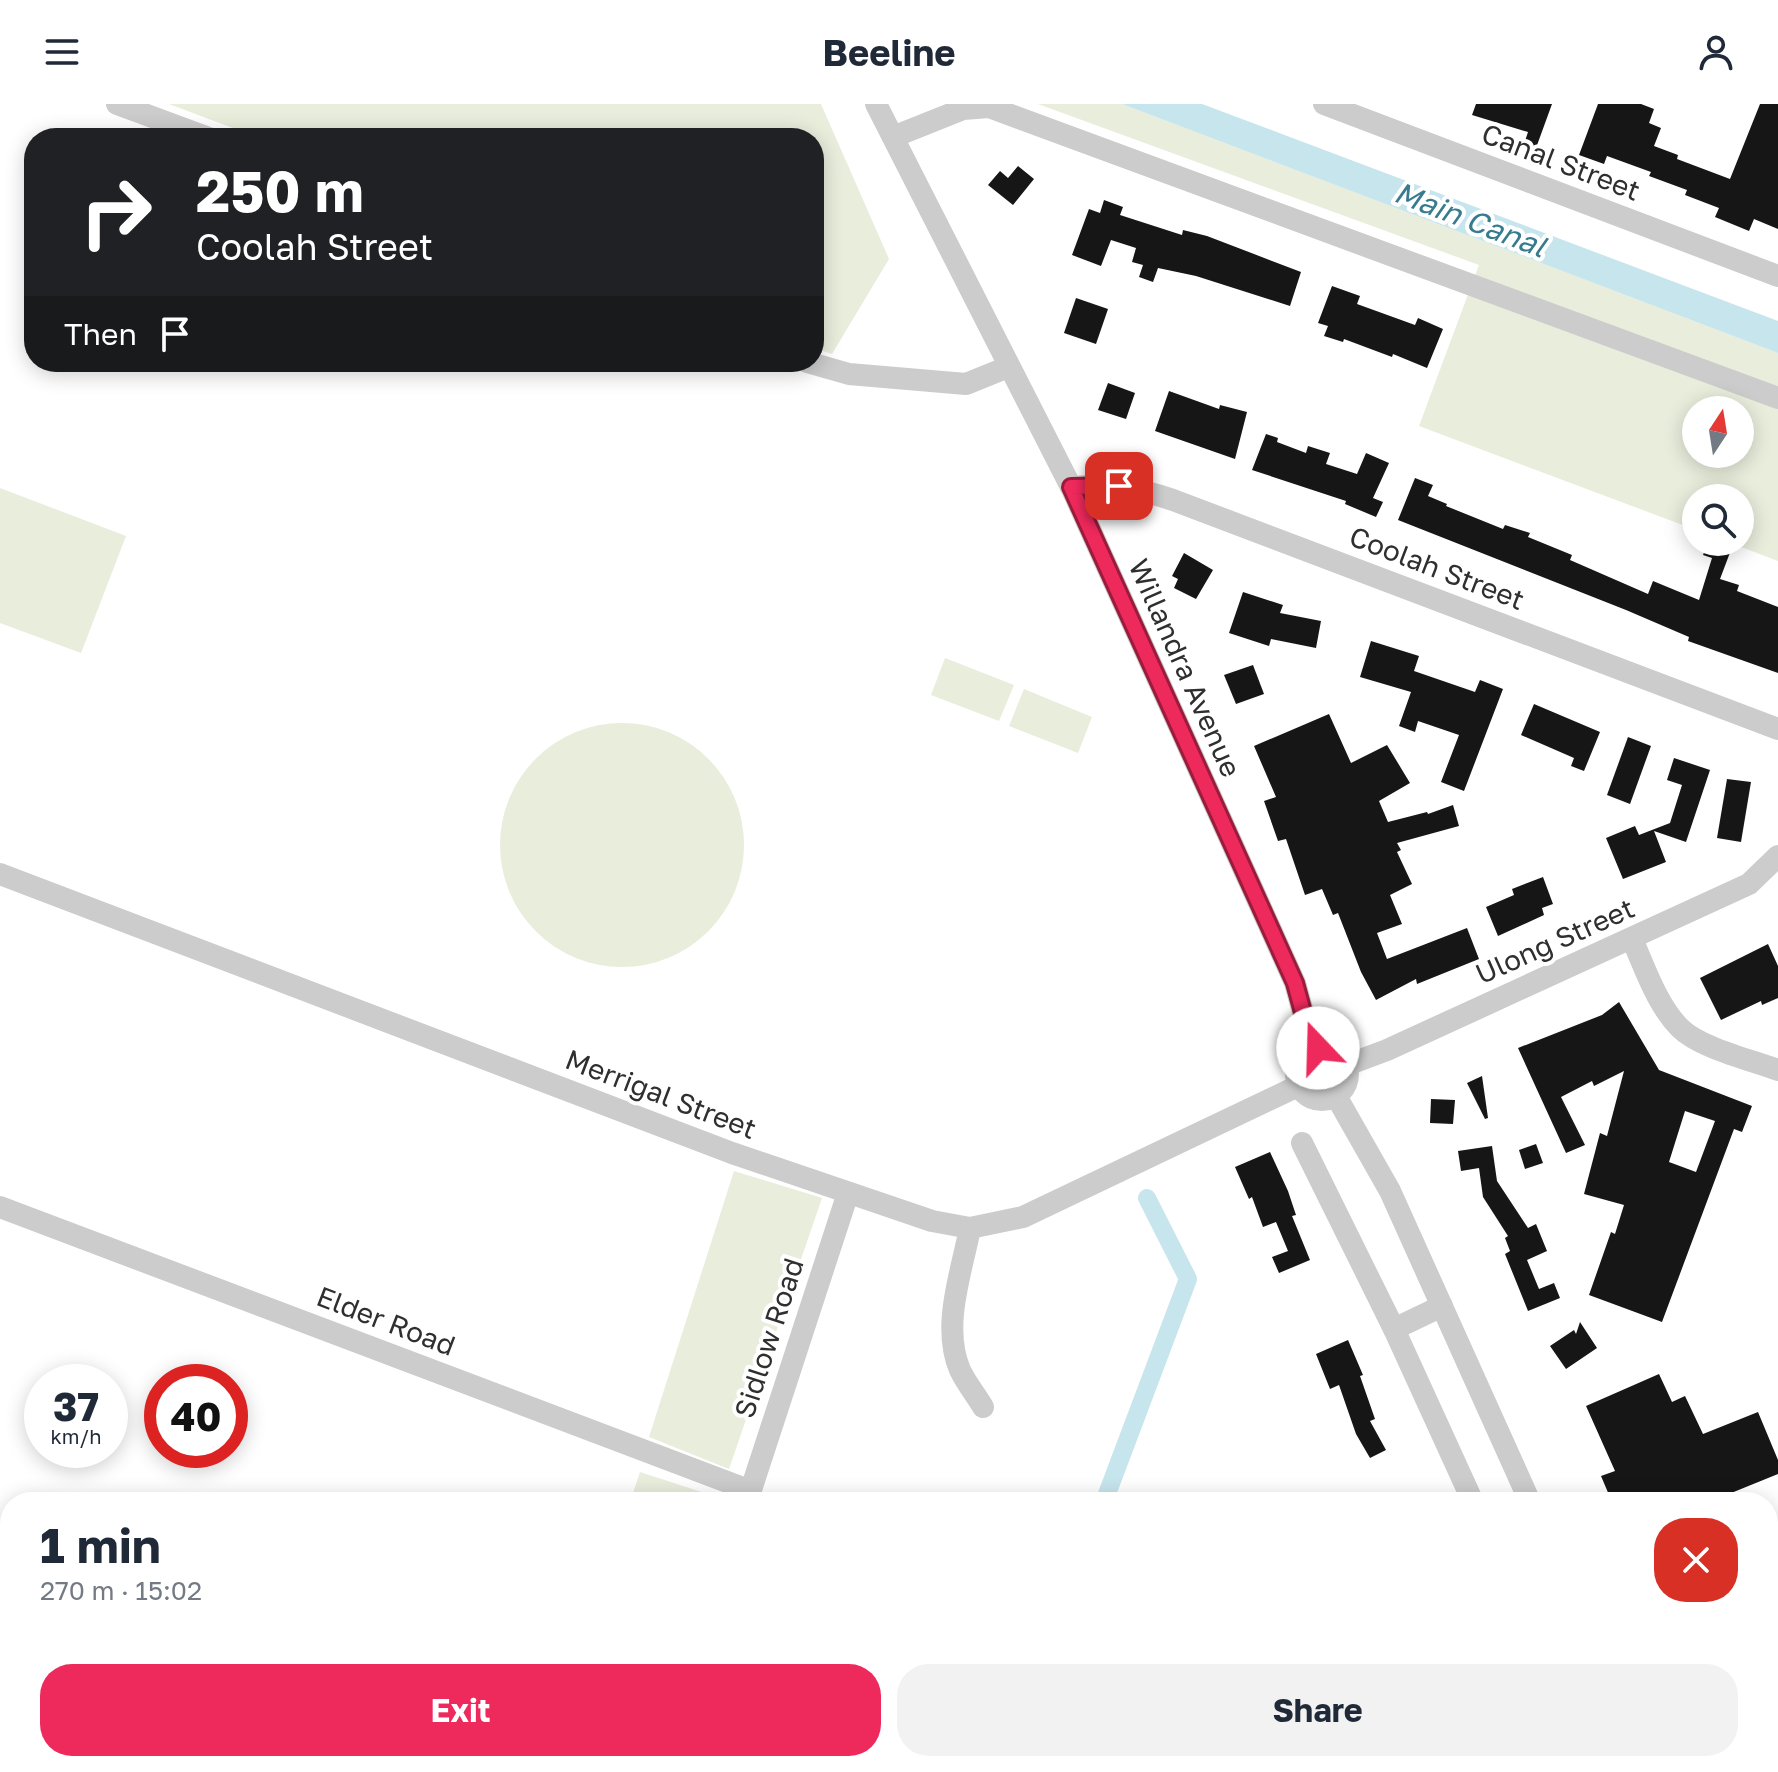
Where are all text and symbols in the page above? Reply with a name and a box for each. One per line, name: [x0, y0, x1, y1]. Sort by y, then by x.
icon: menu: [40, 30, 84, 74]
icon: person: [1694, 30, 1738, 74]
text: Beeline: [823, 31, 955, 74]
street label: Canal Street: [1477, 116, 1645, 207]
text: 250 m: [196, 157, 364, 224]
icon: right: [64, 160, 168, 264]
water label: Main Canal: [1390, 174, 1552, 265]
text: Coolah Street: [196, 225, 433, 268]
icon: arrive: [153, 312, 197, 356]
text: Then: [64, 316, 137, 352]
north arrow: [1682, 396, 1754, 468]
map controls: [1682, 396, 1754, 556]
pin: [1085, 452, 1153, 520]
icon: arrive: [1097, 464, 1141, 508]
button: search: [1682, 484, 1754, 556]
street label: Coolah Street: [1345, 519, 1529, 616]
street label: Willandra Avenue: [1123, 554, 1248, 782]
street label: Ulong Street: [1470, 891, 1639, 990]
position arrow: [1276, 1006, 1360, 1090]
street label: Merrigal Street: [561, 1042, 761, 1145]
street label: Sidlow Road: [727, 1254, 810, 1422]
street label: Elder Road: [312, 1279, 460, 1362]
speed limit sign: 40: [144, 1364, 248, 1468]
text: 37: [53, 1382, 99, 1430]
text: km/h: [51, 1424, 101, 1448]
text: 1 min: [40, 1516, 161, 1574]
button: close: [1654, 1518, 1738, 1602]
text: 270 m · 15:02: [40, 1575, 202, 1606]
button: Exit: [40, 1664, 881, 1756]
button: Share: [897, 1664, 1738, 1756]

